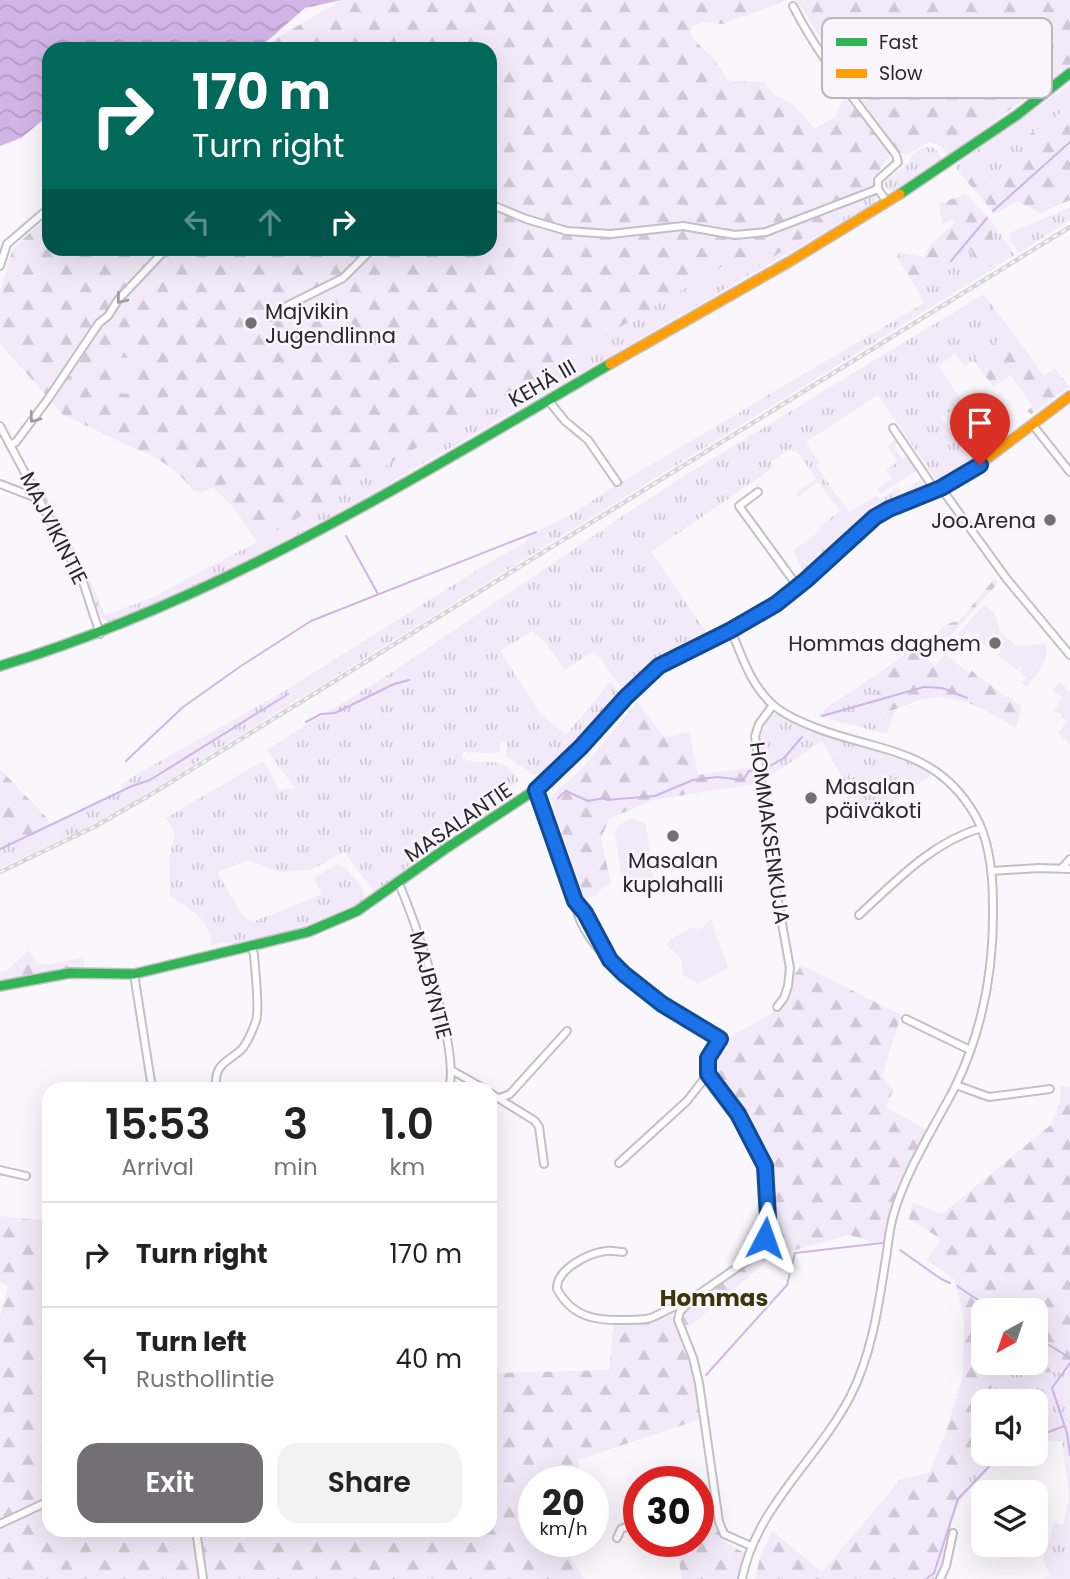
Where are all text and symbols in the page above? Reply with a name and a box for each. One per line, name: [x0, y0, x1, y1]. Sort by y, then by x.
legend: [822, 18, 1052, 98]
text: Fast: [879, 29, 918, 56]
text: 170 m: [192, 58, 331, 126]
text: Slow: [879, 60, 923, 87]
icon: right: [77, 70, 168, 161]
text: Turn right: [192, 123, 344, 168]
icon: left: [178, 203, 216, 241]
icon: ahead: [251, 203, 289, 241]
icon: right: [324, 203, 362, 241]
one-way arrow: [116, 291, 129, 303]
place label: Majvikin Jugendlinna: [265, 297, 396, 350]
marker: Majvikin Jugendlinna: [243, 315, 259, 331]
street label: KEHÄ III: [503, 352, 581, 414]
pin: [950, 393, 1010, 465]
icon: arrive: [961, 404, 999, 442]
one-way arrow: [30, 410, 42, 422]
street label: MAJVIKINTIE: [13, 467, 95, 589]
place label: Joo.Arena: [931, 506, 1036, 535]
marker: Joo.Arena: [1042, 512, 1058, 528]
place label: Hommas daghem: [788, 629, 981, 658]
marker: Hommas daghem: [987, 635, 1003, 651]
street label: HOMMAKSENKUJA: [743, 740, 797, 926]
place label: Masalan päiväkoti: [825, 772, 922, 825]
street label: MASALANTIE: [398, 775, 518, 869]
marker: Masalan päiväkoti: [803, 790, 819, 806]
marker: Masalan kuplahalli: [665, 828, 681, 844]
place label: Masalan kuplahalli: [623, 846, 723, 899]
street label: MAJBYNTIE: [403, 928, 459, 1042]
text: 15:53: [105, 1095, 211, 1154]
text: 3: [283, 1095, 308, 1154]
text: 1.0: [381, 1095, 434, 1154]
text: Arrival: [122, 1151, 194, 1183]
text: min: [274, 1151, 318, 1183]
text: km: [390, 1151, 425, 1183]
position arrow: [728, 1201, 802, 1275]
icon: right: [77, 1236, 115, 1274]
text: Turn right: [136, 1236, 268, 1272]
text: 170 m: [389, 1236, 462, 1272]
district label: Hommas: [660, 1282, 768, 1314]
north arrow: [971, 1298, 1048, 1376]
map controls: [971, 1298, 1048, 1557]
text: Turn left: [136, 1324, 247, 1360]
icon: left: [77, 1341, 115, 1379]
text: 40 m: [396, 1341, 462, 1377]
text: Rusthollintie: [136, 1363, 275, 1395]
button: sound: [971, 1389, 1048, 1466]
button: Exit: [77, 1443, 263, 1523]
button: Share: [277, 1443, 462, 1523]
speed limit sign: 30: [623, 1466, 714, 1557]
text: 20: [542, 1478, 585, 1527]
button: layers: [971, 1480, 1048, 1557]
text: km/h: [540, 1516, 587, 1541]

